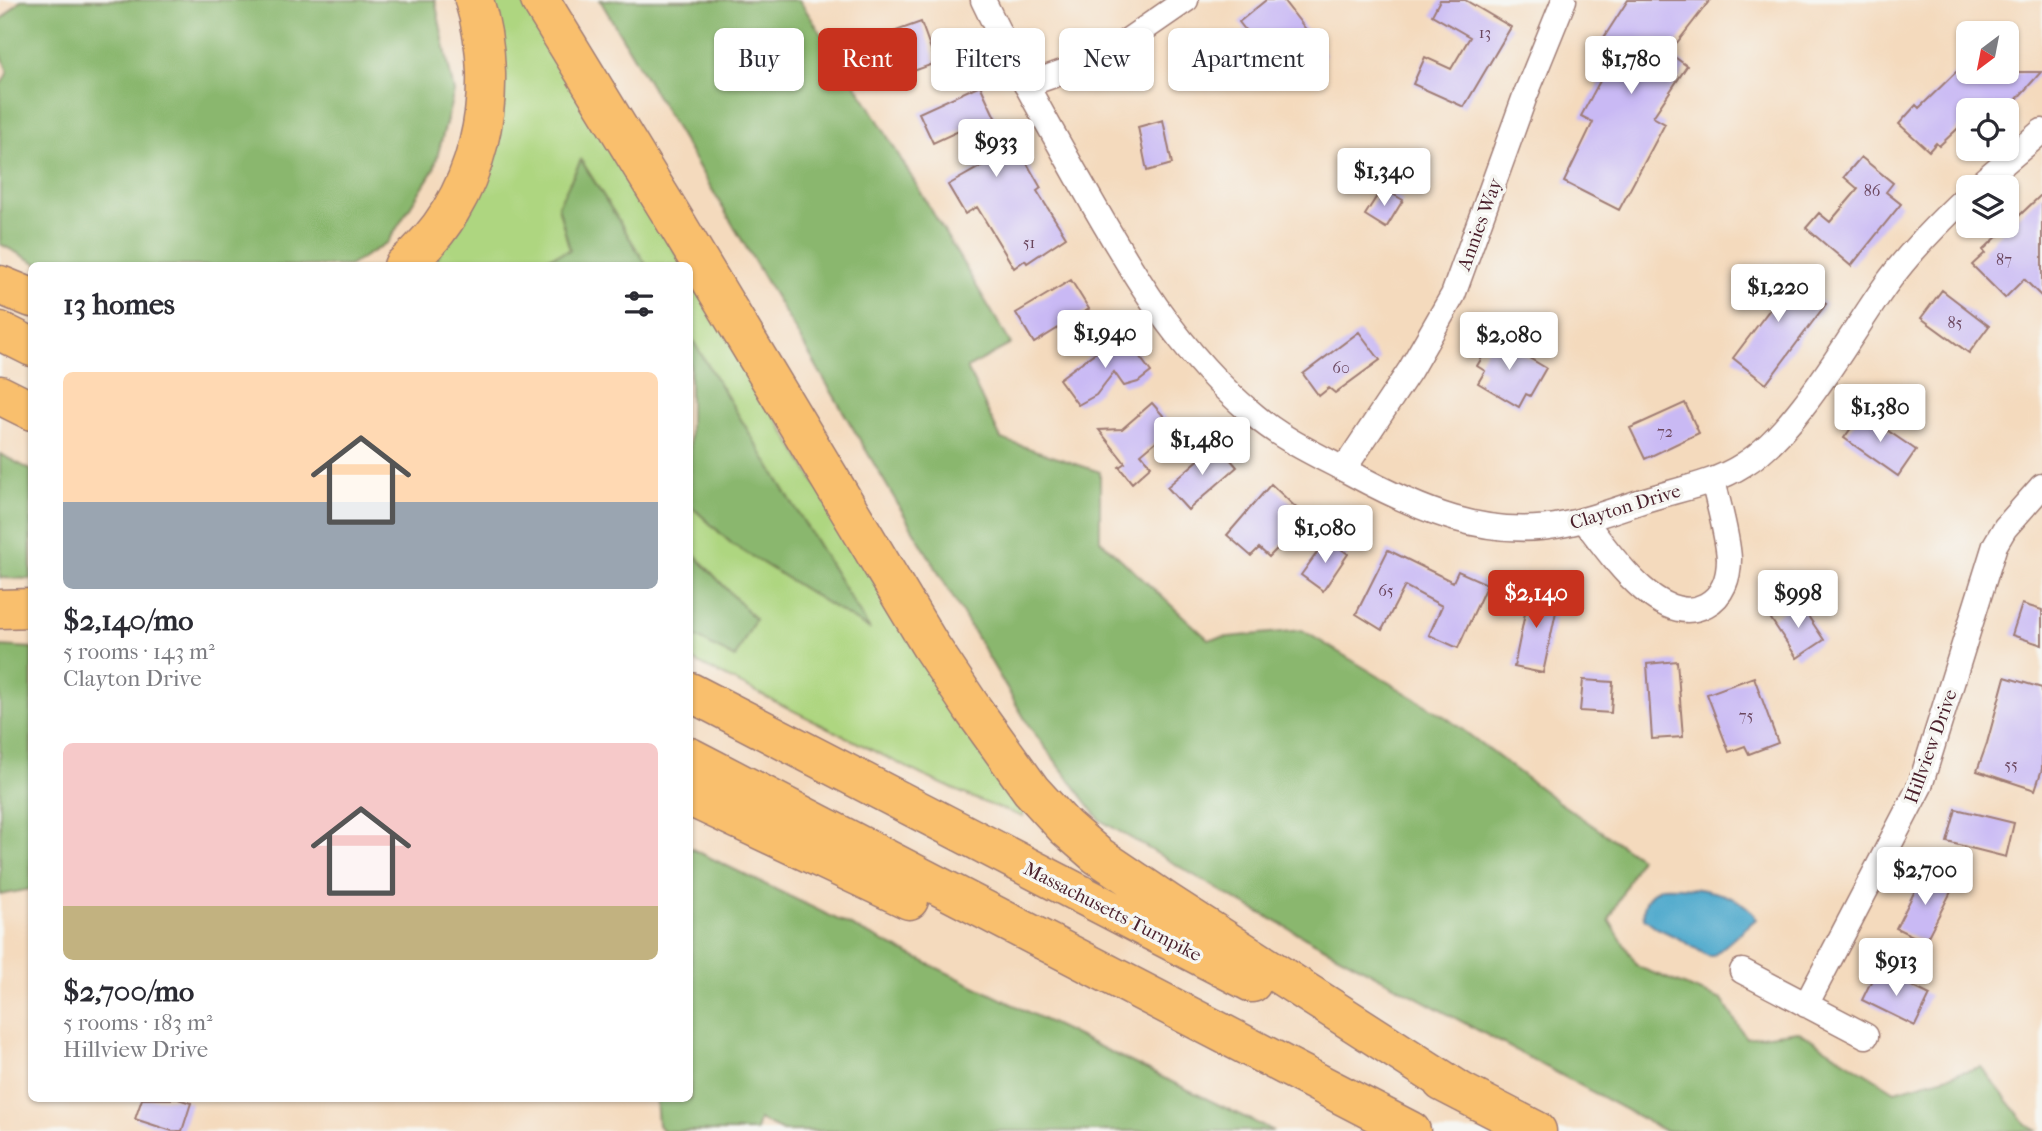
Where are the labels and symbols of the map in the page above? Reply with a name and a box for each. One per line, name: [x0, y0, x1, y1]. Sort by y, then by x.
north arrow: [1956, 21, 2020, 84]
house number: 13: [1479, 23, 1491, 42]
pin: $1,780: [1574, 36, 1688, 96]
pin: $933: [955, 120, 1037, 179]
pin: $1,340: [1327, 148, 1441, 208]
street label: Annies Way: [1453, 175, 1507, 274]
house number: 86: [1864, 181, 1881, 200]
house number: 51: [1023, 233, 1035, 252]
house number: 87: [1996, 250, 2012, 269]
pin: $1,220: [1721, 264, 1835, 324]
pin: $1,940: [1048, 310, 1162, 370]
pin: $2,080: [1452, 312, 1566, 372]
house number: 85: [1948, 313, 1963, 332]
house number: 60: [1332, 358, 1350, 377]
pin: $1,380: [1823, 384, 1937, 444]
pin: $1,480: [1145, 418, 1259, 477]
house number: 72: [1657, 422, 1673, 441]
street label: Clayton Drive: [1567, 480, 1683, 534]
pin: $1,080: [1268, 505, 1382, 565]
pin: $2,140: [1479, 570, 1593, 630]
pin: $998: [1757, 570, 1839, 630]
house number: 65: [1378, 581, 1394, 600]
street label: Hillview Drive: [1900, 686, 1962, 806]
house number: 75: [1739, 706, 1753, 725]
house number: 55: [2004, 755, 2018, 774]
pin: $2,700: [1868, 848, 1982, 907]
street label: Massachusetts Turnpike: [1020, 857, 1205, 966]
pin: $913: [1855, 939, 1937, 998]

